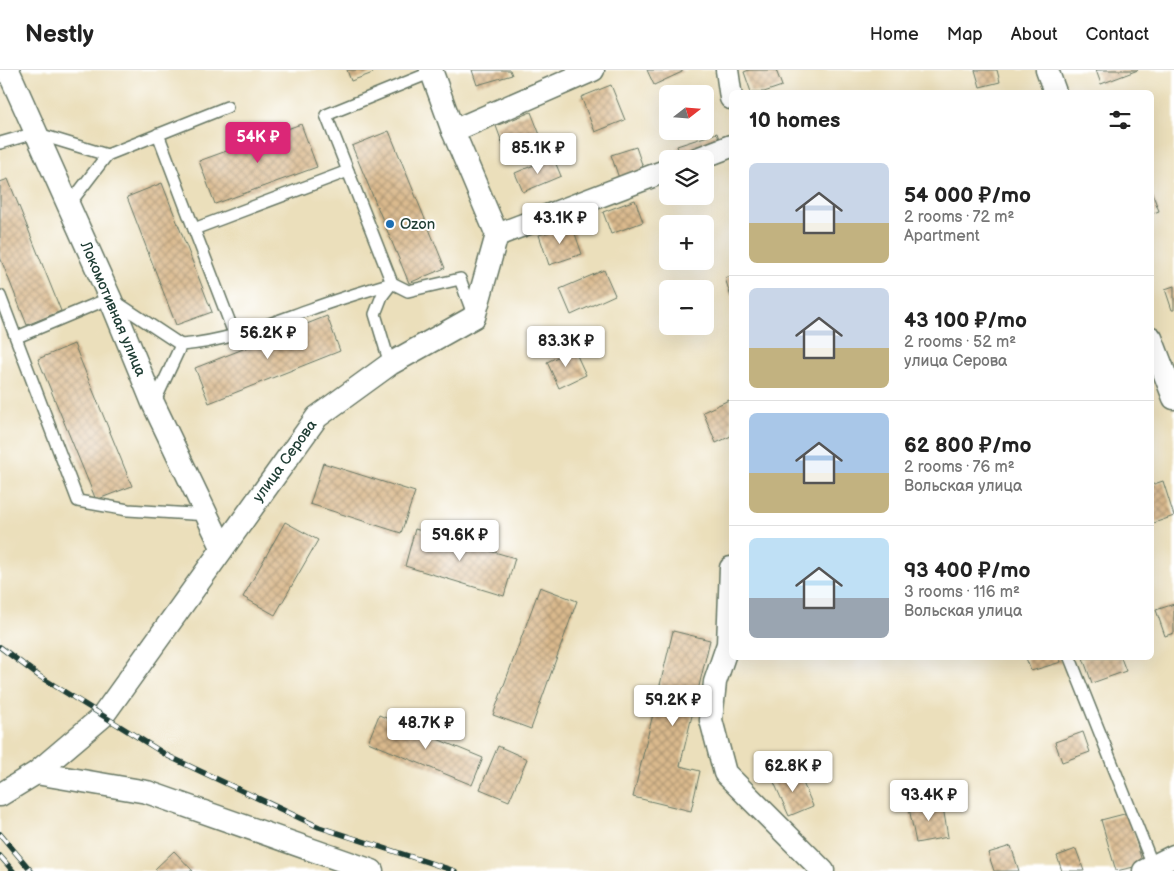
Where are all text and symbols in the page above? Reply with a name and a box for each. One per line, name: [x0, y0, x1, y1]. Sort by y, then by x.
text: Nestly: [25, 20, 94, 49]
text: Home: [870, 24, 919, 45]
text: Map: [947, 24, 983, 45]
text: About: [1011, 24, 1058, 45]
text: Contact: [1086, 24, 1149, 45]
north arrow: [659, 85, 714, 140]
map controls: [659, 85, 714, 335]
icon: filters: [1106, 106, 1134, 134]
text: 10 homes: [749, 108, 840, 133]
pin: 54K ₽: [223, 122, 293, 164]
text: 54K ₽: [236, 128, 280, 147]
pin: 85.1K ₽: [492, 132, 584, 175]
text: 85.1K ₽: [511, 139, 565, 158]
button: layers: [659, 150, 714, 205]
icon: home: [789, 183, 849, 243]
text: 54 000 ₽/mo: [904, 183, 1031, 208]
pin: 43.1K ₽: [514, 202, 606, 245]
text: 2 rooms · 72 m²: [904, 208, 1014, 227]
text: 43.1K ₽: [533, 209, 587, 228]
place label: Ozon: [400, 215, 435, 234]
button: +: [659, 215, 714, 270]
marker: Ozon: [384, 218, 396, 230]
text: Apartment: [904, 227, 980, 246]
street label: Локомотивная улица: [76, 238, 150, 379]
button: −: [659, 280, 714, 335]
icon: home: [789, 308, 849, 368]
text: 43 100 ₽/mo: [904, 308, 1027, 333]
pin: 56.2K ₽: [222, 318, 314, 360]
text: 56.2K ₽: [240, 324, 296, 343]
pin: 83.3K ₽: [520, 326, 612, 368]
text: 83.3K ₽: [538, 332, 594, 351]
text: 2 rooms · 52 m²: [904, 333, 1016, 352]
text: улица Серова: [904, 352, 1008, 371]
street label: улица Серова: [249, 416, 321, 506]
icon: home: [789, 433, 849, 493]
text: 62 800 ₽/mo: [904, 433, 1031, 458]
text: 2 rooms · 76 m²: [904, 458, 1015, 477]
text: Вольская улица: [904, 477, 1022, 496]
pin: 59.6K ₽: [414, 520, 506, 562]
text: 59.6K ₽: [432, 526, 488, 545]
icon: home: [789, 558, 849, 618]
text: 93 400 ₽/mo: [904, 558, 1030, 583]
text: 3 rooms · 116 m²: [904, 583, 1020, 602]
text: Вольская улица: [904, 602, 1022, 621]
pin: 59.2K ₽: [627, 684, 719, 727]
text: 59.2K ₽: [645, 691, 701, 710]
pin: 48.7K ₽: [380, 708, 472, 750]
text: 48.7K ₽: [398, 714, 454, 733]
pin: 62.8K ₽: [747, 750, 839, 793]
text: 62.8K ₽: [765, 757, 821, 776]
pin: 93.4K ₽: [883, 780, 975, 822]
text: 93.4K ₽: [901, 786, 957, 805]

